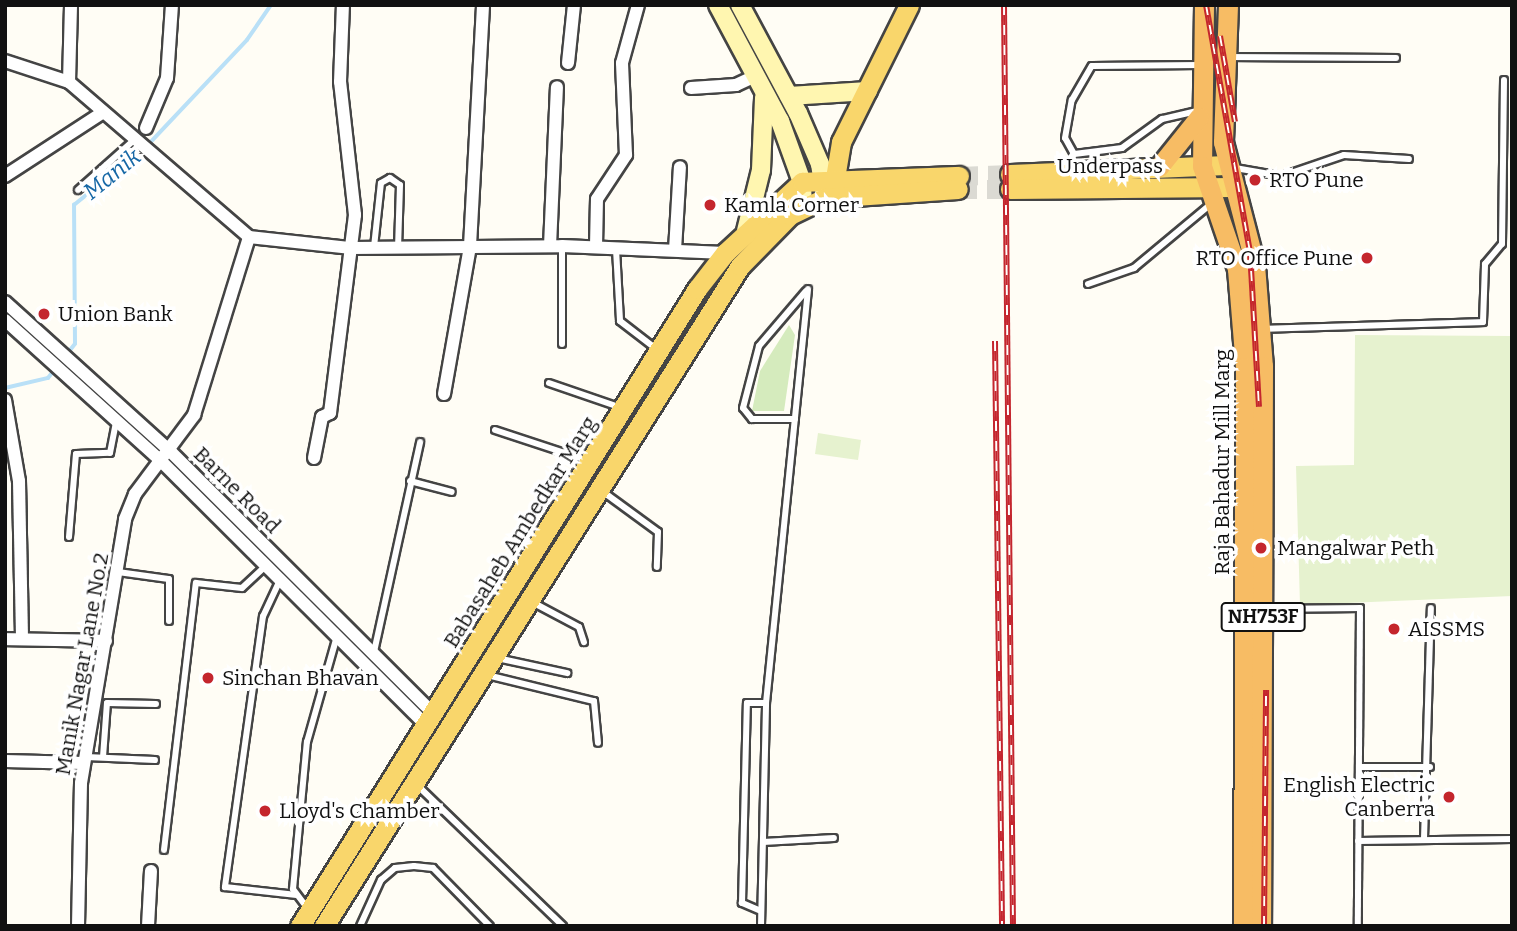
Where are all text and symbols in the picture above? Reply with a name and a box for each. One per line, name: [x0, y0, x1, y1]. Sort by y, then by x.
water label: Manik: [78, 143, 146, 205]
street label: Underpass: [1057, 153, 1163, 179]
place label: RTO Pune: [1269, 167, 1364, 193]
marker: RTO Pune: [1247, 172, 1263, 188]
place label: Kamla Corner: [724, 192, 859, 218]
marker: Kamla Corner: [702, 197, 718, 213]
place label: RTO Office Pune: [1195, 245, 1353, 271]
marker: RTO Office Pune: [1359, 250, 1375, 266]
place label: Union Bank: [58, 301, 173, 327]
marker: Union Bank: [36, 306, 52, 322]
street label: Raja Bahadur Mill Marg: [1209, 349, 1235, 575]
street label: Babasaheb Ambedkar Marg: [438, 412, 602, 652]
street label: Barne Road: [189, 442, 285, 538]
place label: Mangalwar Peth: [1277, 535, 1434, 561]
marker: Mangalwar Peth: [1251, 538, 1271, 558]
street label: Manik Nagar Lane No.2: [50, 551, 114, 777]
road number: NH753F: [1219, 602, 1307, 632]
place label: AISSMS: [1408, 616, 1485, 642]
marker: AISSMS: [1386, 621, 1402, 637]
place label: Sinchan Bhavan: [222, 665, 379, 691]
marker: Sinchan Bhavan: [200, 670, 216, 686]
place label: English Electric Canberra: [1283, 772, 1435, 822]
marker: English Electric Canberra: [1441, 789, 1457, 805]
place label: Lloyd's Chamber: [279, 798, 439, 824]
marker: Lloyd's Chamber: [257, 803, 273, 819]

